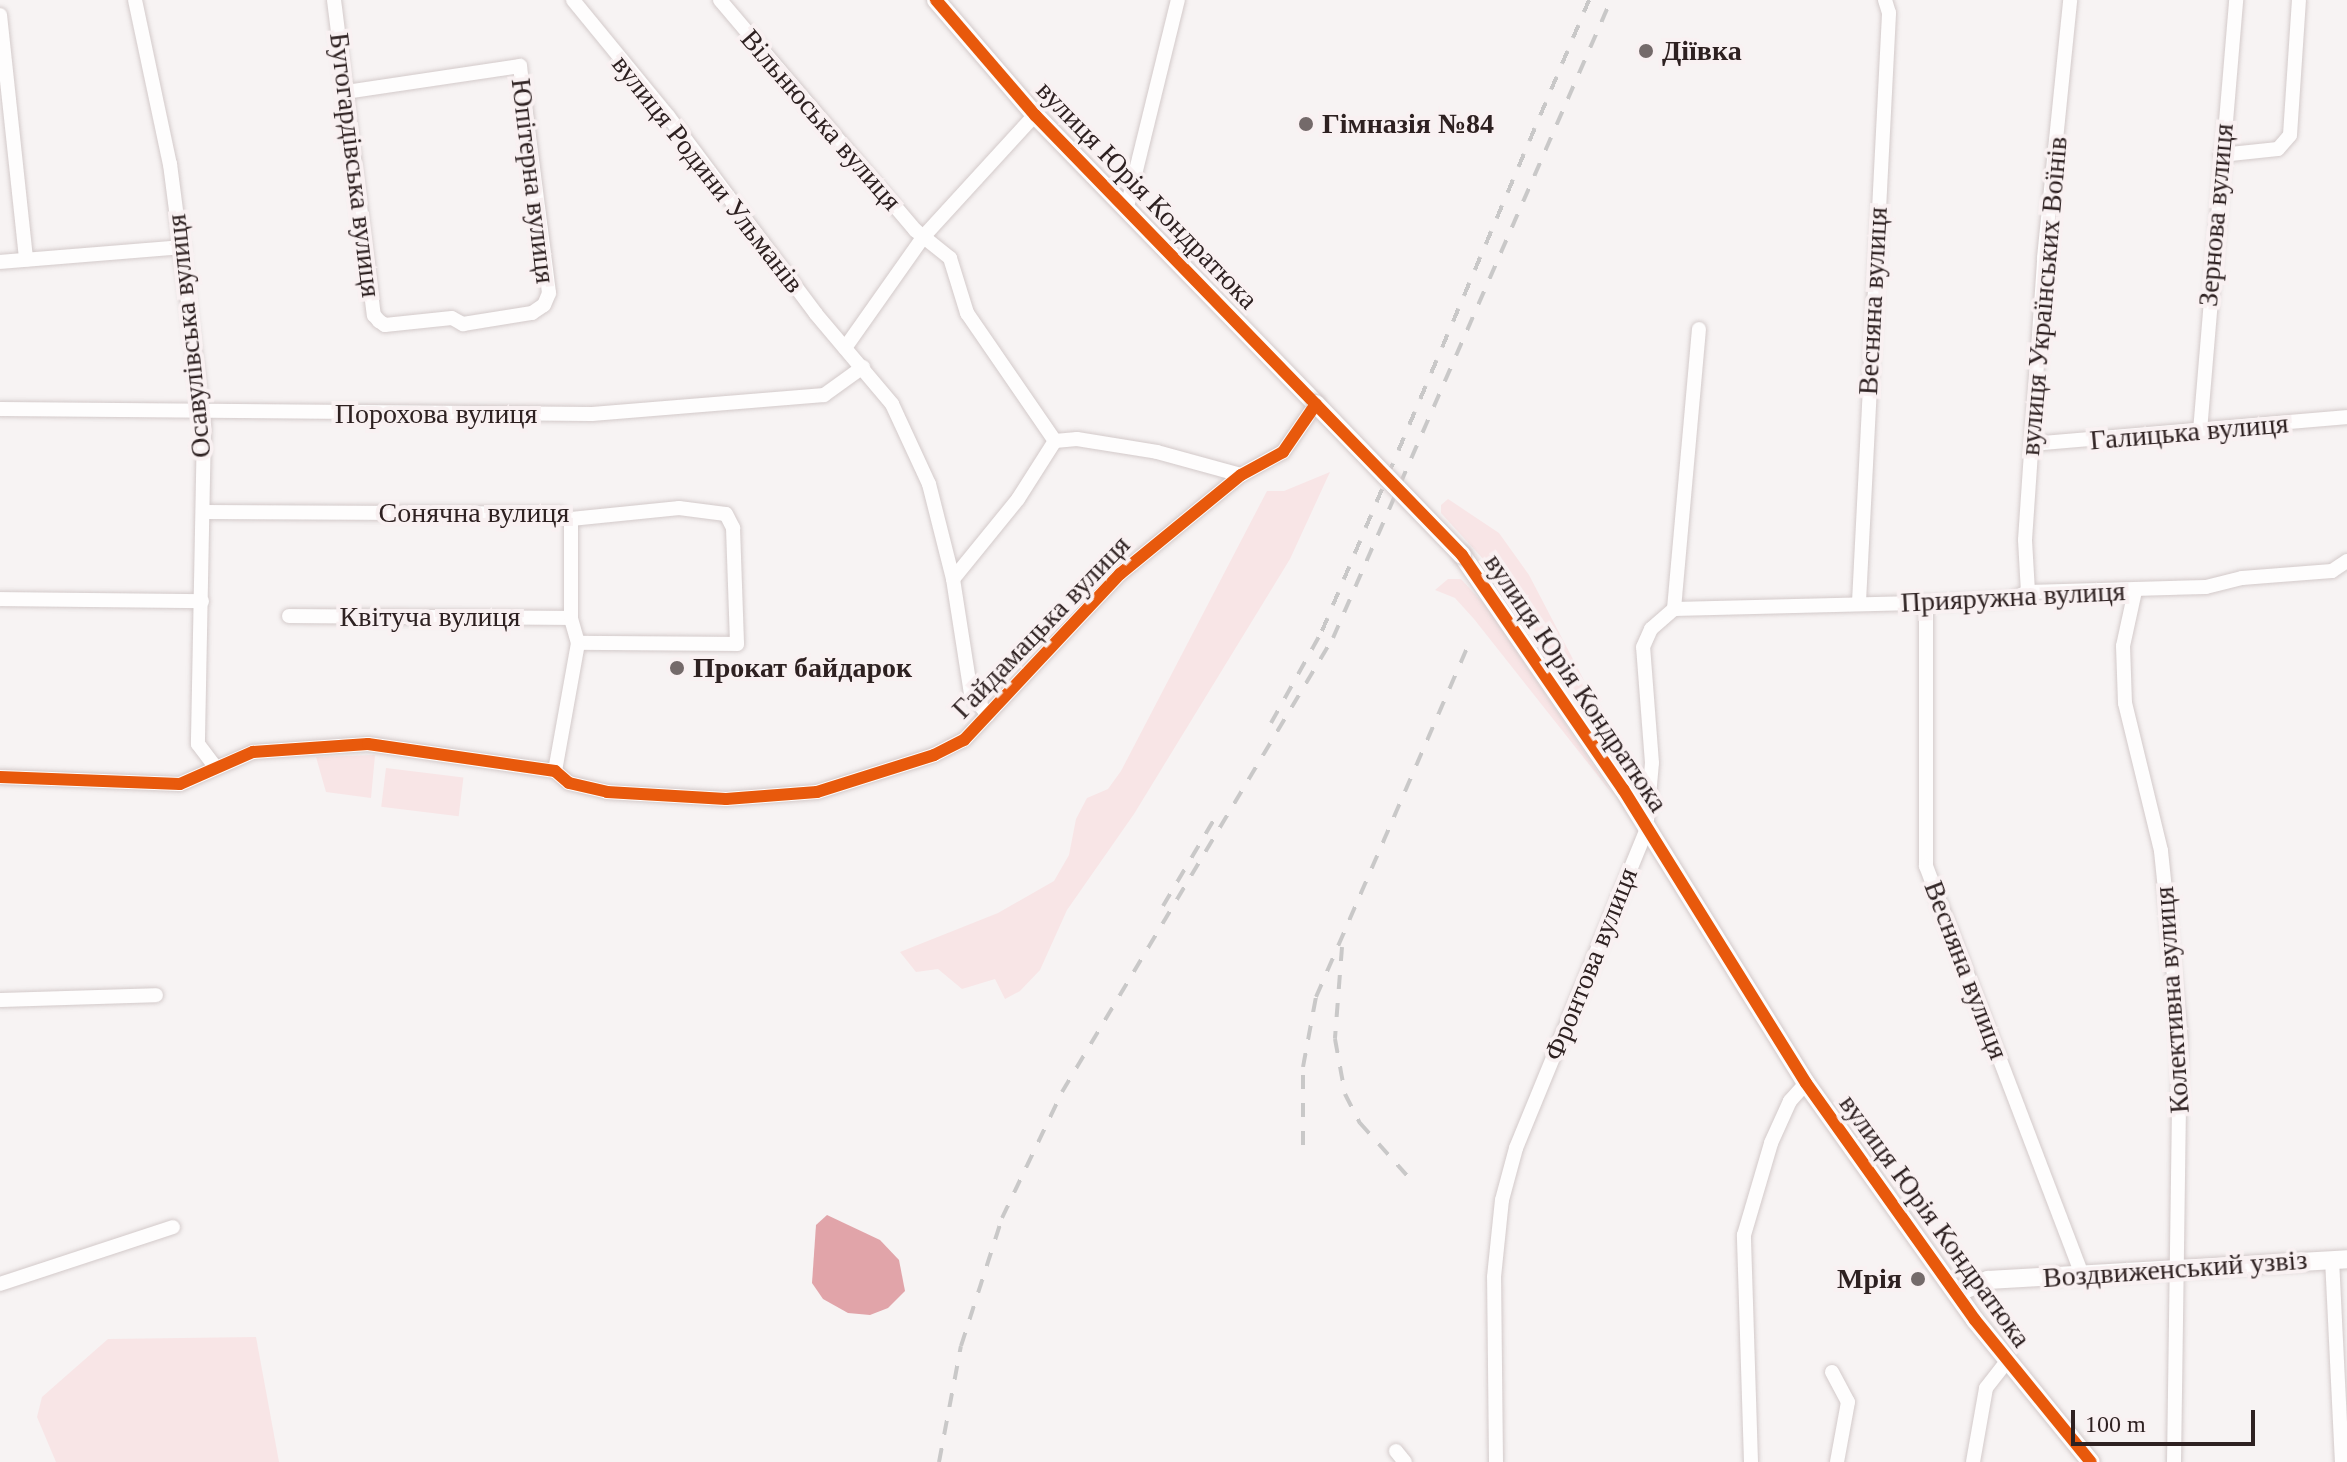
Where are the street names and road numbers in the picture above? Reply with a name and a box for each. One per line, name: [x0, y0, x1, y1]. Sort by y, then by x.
street label: Вільнюська вулиця: [733, 23, 909, 217]
street label: Бугогардівська вулиця: [322, 31, 388, 299]
street label: вулиця Родини Ульманів: [605, 48, 811, 300]
street label: вулиця Юрія Кондратюка: [1029, 74, 1265, 316]
street label: Юпітерна вулиця: [504, 76, 562, 286]
street label: Зернова вулиця: [2191, 122, 2241, 308]
street label: вулиця Українських Воїнів: [2013, 135, 2075, 457]
street label: Весняна вулиця: [1851, 206, 1895, 396]
street label: Осавулівська вулиця: [159, 212, 219, 460]
street label: Порохова вулиця: [335, 397, 537, 431]
street label: Галицька вулиця: [2088, 407, 2290, 457]
street label: Сонячна вулиця: [379, 496, 569, 530]
street label: Гайдамацька вулиця: [945, 528, 1137, 726]
street label: вулиця Юрія Кондратюка: [1477, 547, 1675, 819]
street label: Прияружна вулиця: [1900, 574, 2126, 620]
street label: Квітуча вулиця: [340, 600, 520, 634]
street label: Фронтова вулиця: [1537, 863, 1645, 1065]
street label: Весняна вулиця: [1917, 876, 2015, 1064]
street label: Колективна вулиця: [2147, 885, 2197, 1115]
street label: вулиця Юрія Кондратюка: [1832, 1088, 2038, 1354]
street label: Воздвиженський узвіз: [2042, 1243, 2308, 1295]

